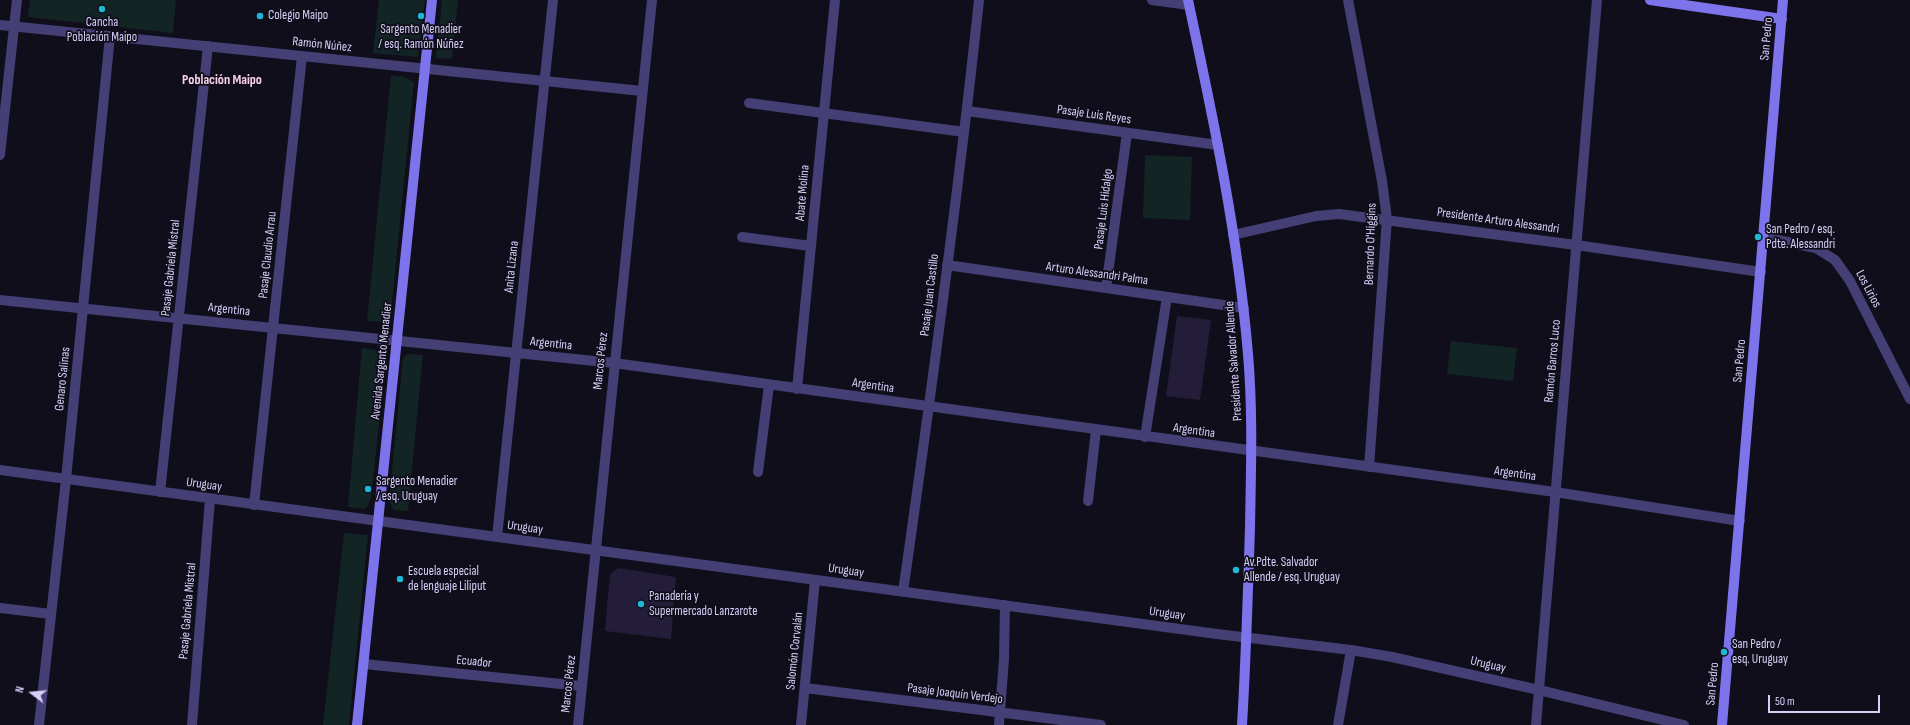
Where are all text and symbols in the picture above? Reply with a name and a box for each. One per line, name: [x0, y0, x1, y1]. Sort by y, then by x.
marker: Cancha Población Maipo: [97, 4, 107, 14]
place label: Colegio Maipo: [268, 8, 328, 24]
marker: Colegio Maipo: [255, 11, 265, 21]
marker: Sargento Menadier / esq. Ramón Núñez: [416, 11, 426, 21]
place label: Cancha Población Maipo: [67, 15, 137, 46]
street label: San Pedro: [1757, 17, 1777, 61]
place label: Sargento Menadier / esq. Ramón Núñez: [378, 22, 464, 53]
street label: Ramón Núñez: [291, 34, 353, 56]
district label: Población Maipo: [182, 72, 262, 88]
street label: Pasaje Luis Reyes: [1056, 102, 1132, 128]
street label: Abate Molina: [793, 164, 813, 222]
street label: Pasaje Luis Hidalgo: [1091, 168, 1117, 250]
street label: Bernardo O'Higgins: [1362, 203, 1380, 285]
street label: Presidente Arturo Alessandri: [1436, 205, 1560, 237]
street label: Pasaje Claudio Arrau: [256, 211, 280, 299]
street label: Pasaje Gabriela Mistral: [158, 219, 184, 317]
place label: San Pedro / esq. Pdte. Alessandri: [1766, 222, 1835, 253]
marker: San Pedro / esq. Pdte. Alessandri: [1753, 232, 1763, 242]
street label: Anita Lizana: [502, 240, 522, 294]
street label: Pasaje Juan Castillo: [917, 253, 943, 337]
street label: Arturo Alessandri Palma: [1045, 259, 1149, 289]
street label: Los Lirios: [1852, 268, 1884, 310]
street label: Argentina: [207, 300, 251, 320]
street label: Presidente Salvador Allende: [1222, 300, 1246, 422]
street label: Avenida Sargento Menadier: [368, 302, 396, 420]
street label: Ramón Barros Luco: [1542, 319, 1564, 403]
street label: Marcos Pérez: [590, 332, 612, 390]
street label: Argentina: [529, 334, 573, 354]
street label: San Pedro: [1730, 339, 1750, 383]
street label: Genaro Salinas: [52, 346, 74, 412]
street label: Argentina: [851, 375, 895, 397]
street label: Argentina: [1172, 420, 1216, 442]
street label: Argentina: [1493, 463, 1537, 485]
place label: Sargento Menadier / esq. Uruguay: [376, 474, 458, 505]
street label: Uruguay: [185, 475, 223, 495]
marker: Sargento Menadier / esq. Uruguay: [363, 484, 373, 494]
street label: Uruguay: [506, 518, 544, 538]
place label: Av.Pdte. Salvador Allende / esq. Uruguay: [1244, 555, 1340, 586]
street label: Uruguay: [827, 561, 865, 581]
street label: Pasaje Gabriela Mistral: [176, 562, 200, 660]
place label: Escuela especial de lenguaje Liliput: [408, 564, 486, 595]
marker: Av.Pdte. Salvador Allende / esq. Uruguay: [1231, 565, 1241, 575]
marker: Escuela especial de lenguaje Liliput: [395, 574, 405, 584]
place label: Panadería y Supermercado Lanzarote: [649, 589, 757, 620]
marker: Panadería y Supermercado Lanzarote: [636, 599, 646, 609]
street label: Uruguay: [1148, 604, 1186, 624]
street label: Salomón Corvalán: [783, 611, 807, 691]
place label: San Pedro / esq. Uruguay: [1732, 637, 1788, 668]
marker: San Pedro / esq. Uruguay: [1719, 647, 1729, 657]
street label: Ecuador: [456, 652, 492, 672]
street label: Uruguay: [1469, 653, 1507, 677]
street label: Marcos Pérez: [558, 655, 580, 713]
street label: San Pedro: [1703, 662, 1723, 706]
north arrow: [12, 673, 52, 713]
street label: Pasaje Joaquín Verdejo: [906, 680, 1004, 708]
text: N: [13, 685, 27, 694]
scale bar: [1770, 687, 1882, 713]
text: 50 m: [1775, 694, 1795, 709]

